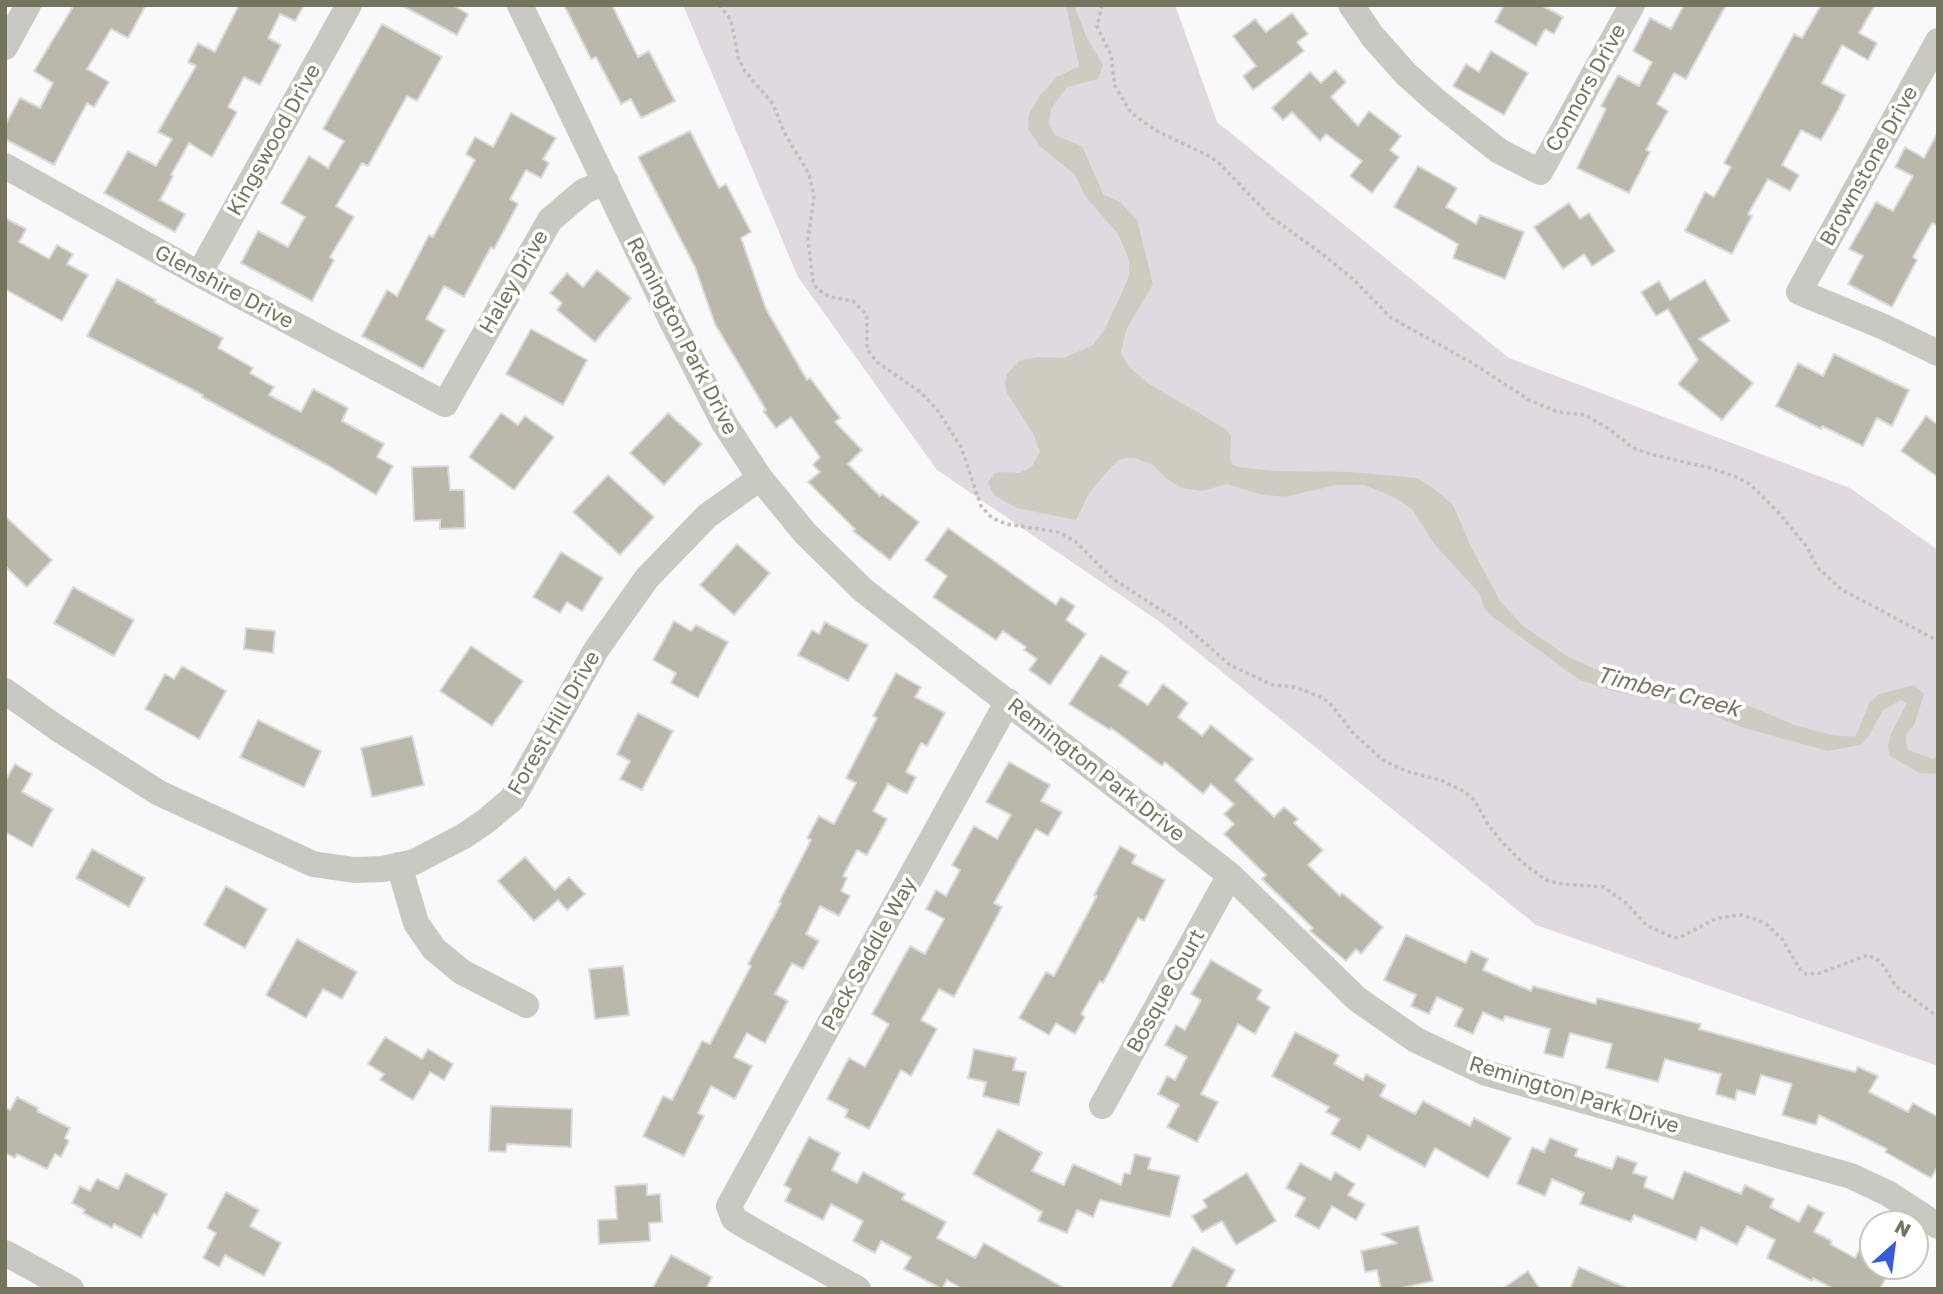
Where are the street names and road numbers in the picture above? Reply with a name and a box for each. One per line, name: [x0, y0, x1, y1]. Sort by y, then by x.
street label: Connors Drive: [1541, 20, 1631, 156]
street label: Kingswood Drive: [222, 60, 326, 220]
street label: Brownstone Drive: [1815, 82, 1923, 250]
street label: Haley Drive: [474, 226, 554, 338]
street label: Remington Park Drive: [621, 233, 743, 439]
street label: Glenshire Drive: [150, 240, 298, 334]
street label: Forest Hill Drive: [503, 646, 605, 800]
street label: Remington Park Drive: [1002, 693, 1190, 847]
street label: Pack Saddle Way: [816, 873, 922, 1035]
street label: Bosque Court: [1122, 925, 1210, 1057]
street label: Remington Park Drive: [1466, 1051, 1682, 1139]

